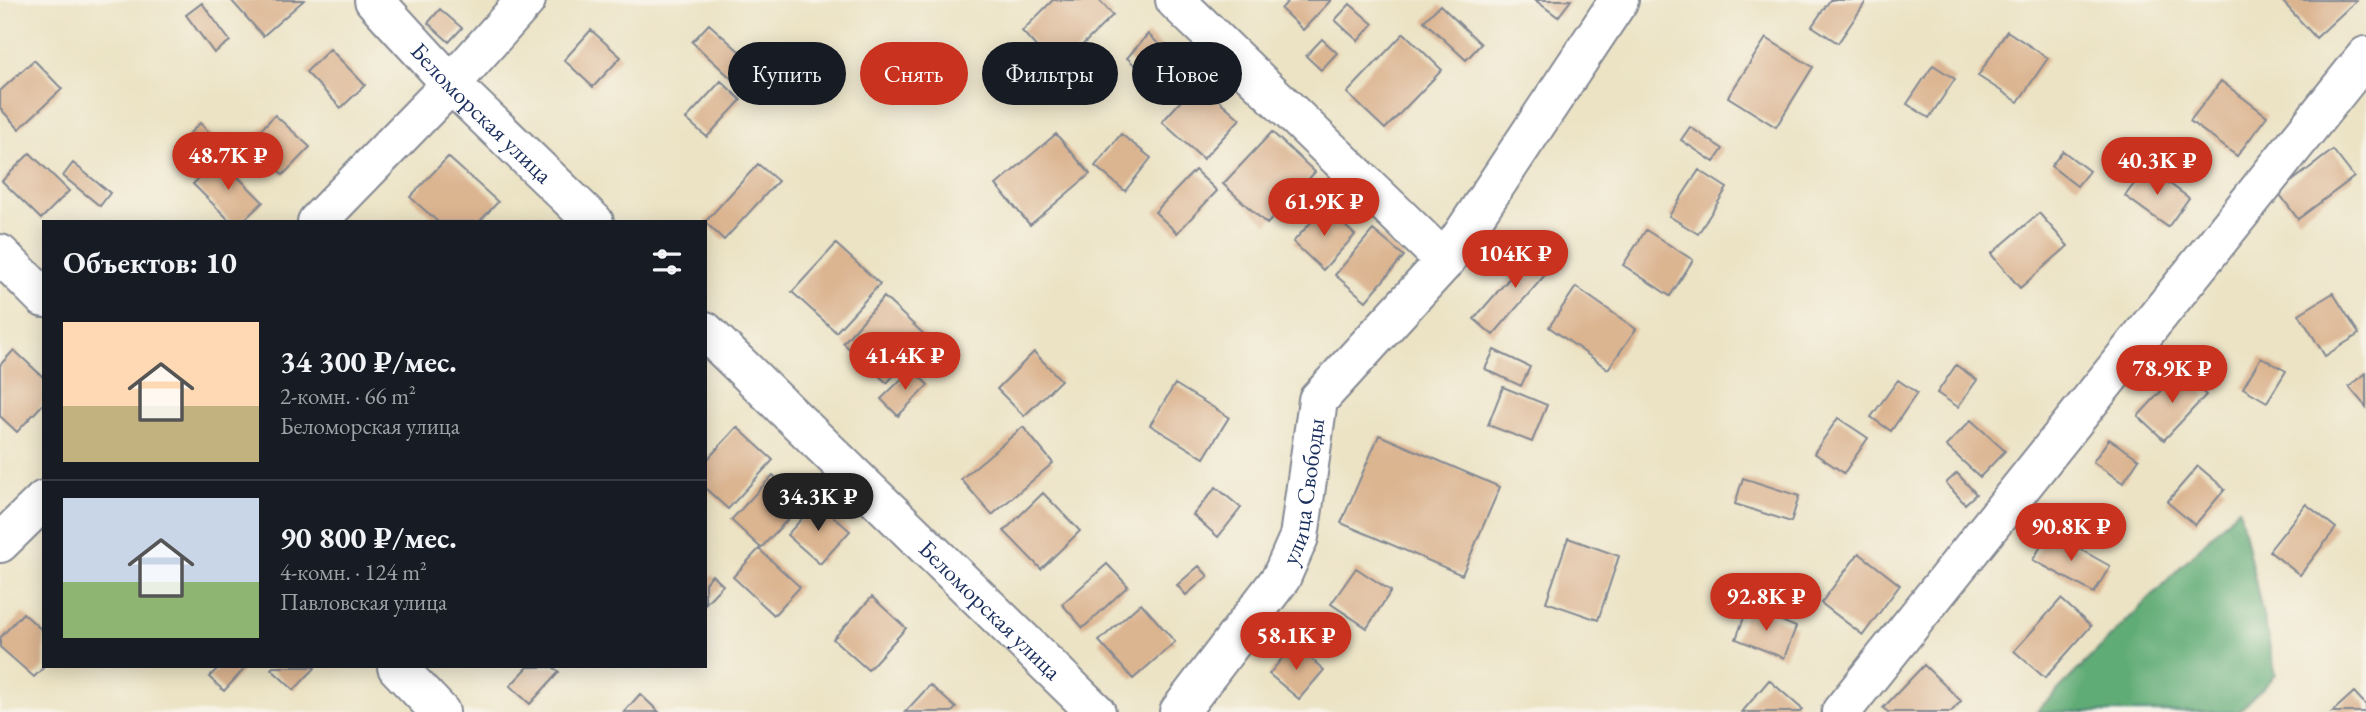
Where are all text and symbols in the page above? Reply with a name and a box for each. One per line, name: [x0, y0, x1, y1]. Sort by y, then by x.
street label: Беломорская улица: [405, 35, 560, 190]
chip: Купить: [728, 42, 846, 105]
chip: Снять: [860, 42, 968, 105]
chip: Фильтры: [982, 42, 1118, 105]
chip: Новое: [1132, 42, 1242, 105]
pin: 48.7K ₽: [163, 132, 293, 192]
pin: 40.3K ₽: [2092, 138, 2222, 197]
text: 48.7K ₽: [188, 140, 268, 170]
text: 40.3K ₽: [2117, 145, 2197, 175]
pin: 61.9K ₽: [1259, 178, 1389, 238]
text: 61.9K ₽: [1284, 186, 1364, 216]
pin: 104K ₽: [1458, 230, 1572, 290]
text: 104K ₽: [1478, 238, 1552, 268]
text: Объектов: 10: [63, 243, 237, 282]
icon: filters: [648, 243, 686, 281]
pin: 41.4K ₽: [840, 332, 970, 392]
text: 41.4K ₽: [865, 340, 945, 370]
text: 34 300 ₽/мес.: [280, 342, 457, 381]
pin: 78.9K ₽: [2107, 346, 2237, 405]
icon: home: [119, 350, 203, 434]
text: 78.9K ₽: [2132, 353, 2212, 383]
text: 2-комн. · 66 m²: [280, 381, 416, 411]
text: Беломорская улица: [280, 411, 460, 441]
street label: улица Свободы: [1273, 416, 1331, 569]
pin: 34.3K ₽: [753, 474, 883, 533]
text: 34.3K ₽: [778, 481, 858, 511]
pin: 90.8K ₽: [2006, 504, 2136, 563]
text: 90.8K ₽: [2031, 511, 2111, 541]
text: 90 800 ₽/мес.: [280, 518, 457, 557]
icon: home: [119, 526, 203, 610]
street label: Беломорская улица: [913, 533, 1069, 686]
text: 4-комн. · 124 m²: [280, 557, 427, 587]
pin: 92.8K ₽: [1701, 574, 1831, 633]
text: 92.8K ₽: [1726, 581, 1806, 611]
text: Павловская улица: [280, 587, 447, 617]
pin: 58.1K ₽: [1231, 612, 1361, 672]
text: 58.1K ₽: [1256, 620, 1336, 650]

